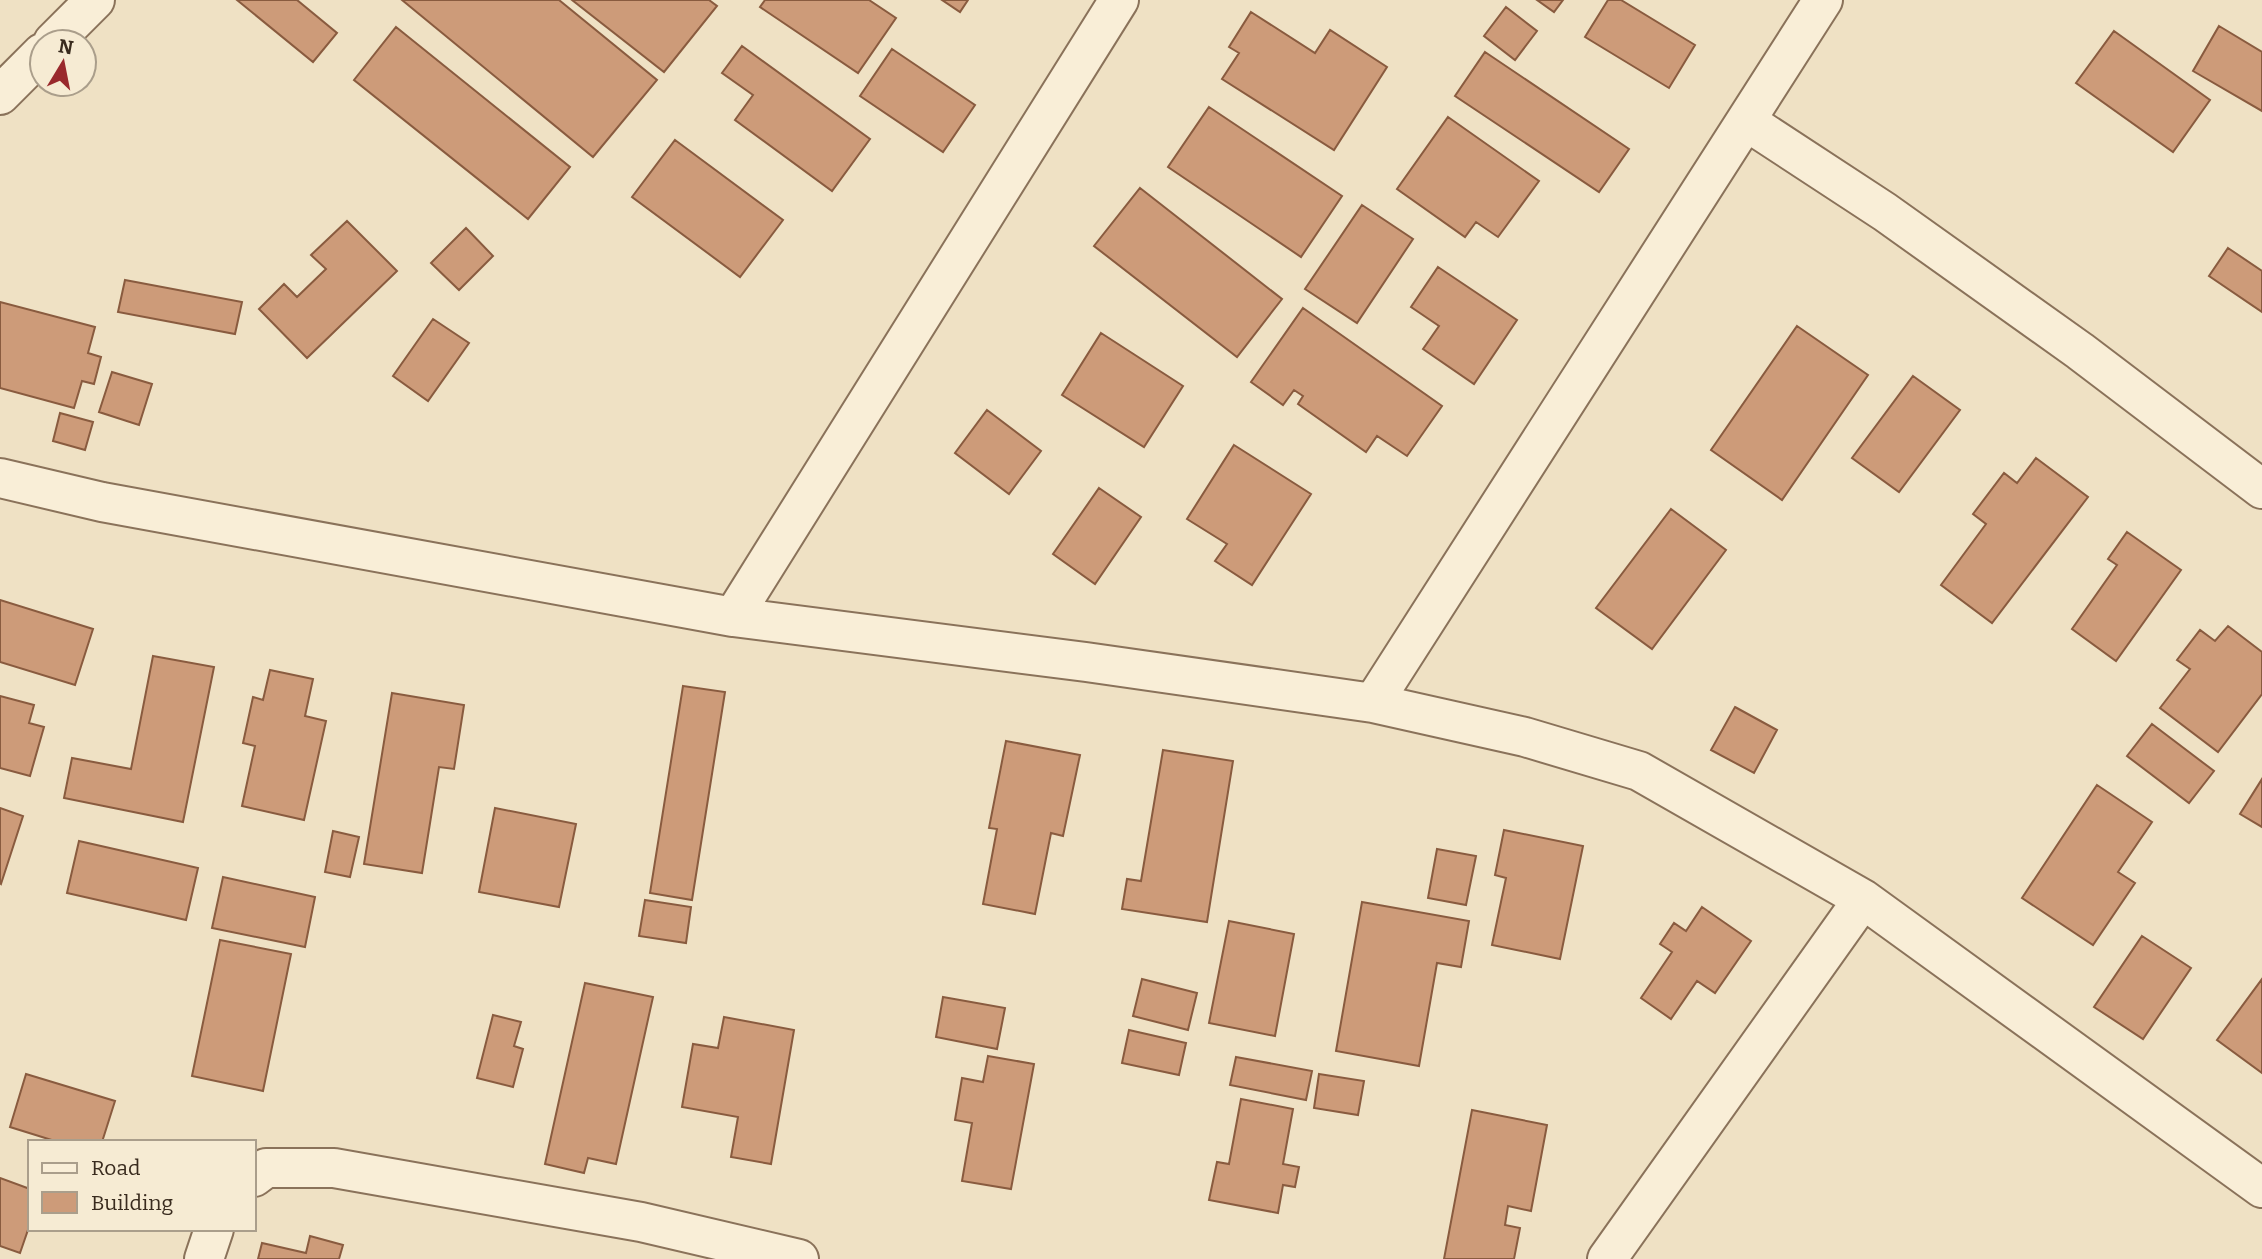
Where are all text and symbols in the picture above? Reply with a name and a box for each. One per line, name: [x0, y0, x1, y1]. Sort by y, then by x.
north arrow: [28, 28, 98, 98]
text: N: [57, 34, 75, 59]
legend: [28, 1140, 256, 1231]
text: Road: [91, 1155, 140, 1181]
text: Building: [91, 1190, 174, 1216]

